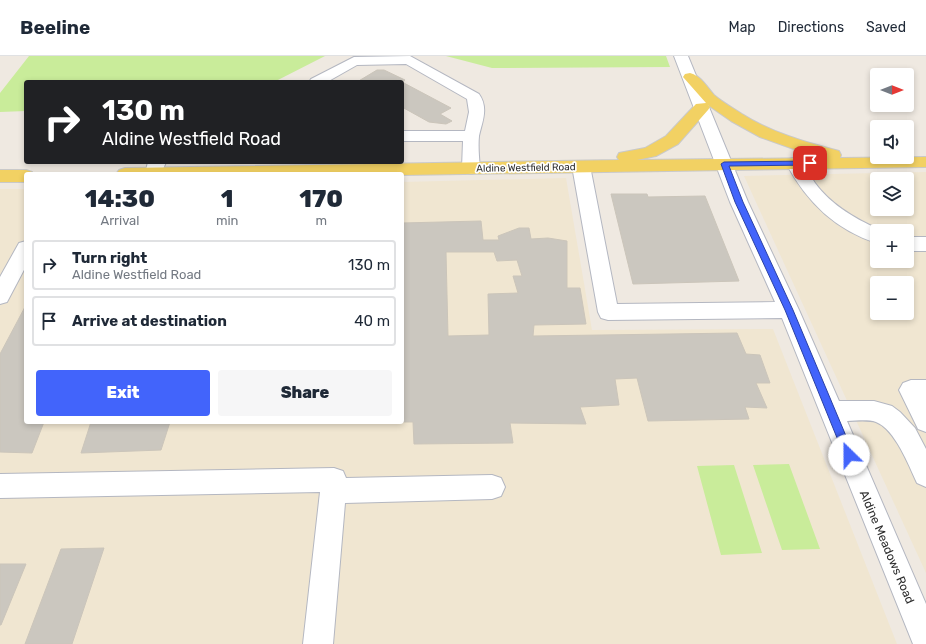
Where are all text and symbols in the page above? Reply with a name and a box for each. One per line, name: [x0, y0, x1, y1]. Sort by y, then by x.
text: Beeline: [20, 16, 90, 39]
text: Map: [729, 19, 756, 36]
text: Directions: [778, 19, 844, 36]
text: Saved: [866, 19, 906, 36]
north arrow: [870, 68, 914, 112]
map controls: [870, 68, 914, 320]
text: 130 m: [102, 94, 185, 127]
icon: right: [36, 96, 88, 148]
button: sound: [870, 120, 914, 164]
text: Aldine Westfield Road: [102, 128, 281, 150]
pin: [793, 146, 827, 180]
icon: arrive: [799, 152, 821, 174]
street label: Aldine Westfield Road: [476, 161, 576, 175]
button: layers: [870, 172, 914, 216]
text: 14:30: [85, 185, 155, 213]
text: 1: [221, 185, 234, 213]
text: 170: [299, 185, 343, 213]
text: Arrival: [100, 213, 139, 228]
text: min: [216, 213, 238, 228]
text: m: [315, 213, 327, 228]
button: +: [870, 224, 914, 268]
text: Turn right: [72, 249, 147, 267]
icon: right: [38, 254, 60, 276]
text: 130 m: [348, 256, 390, 274]
text: Aldine Westfield Road: [72, 267, 201, 282]
button: −: [870, 276, 914, 320]
icon: arrive: [38, 310, 60, 332]
text: Arrive at destination: [72, 312, 227, 330]
text: 40 m: [354, 312, 390, 330]
button: Exit: [36, 370, 210, 416]
button: Share: [218, 370, 392, 416]
position arrow: [828, 434, 870, 476]
street label: Aldine Meadows Road: [857, 488, 917, 606]

